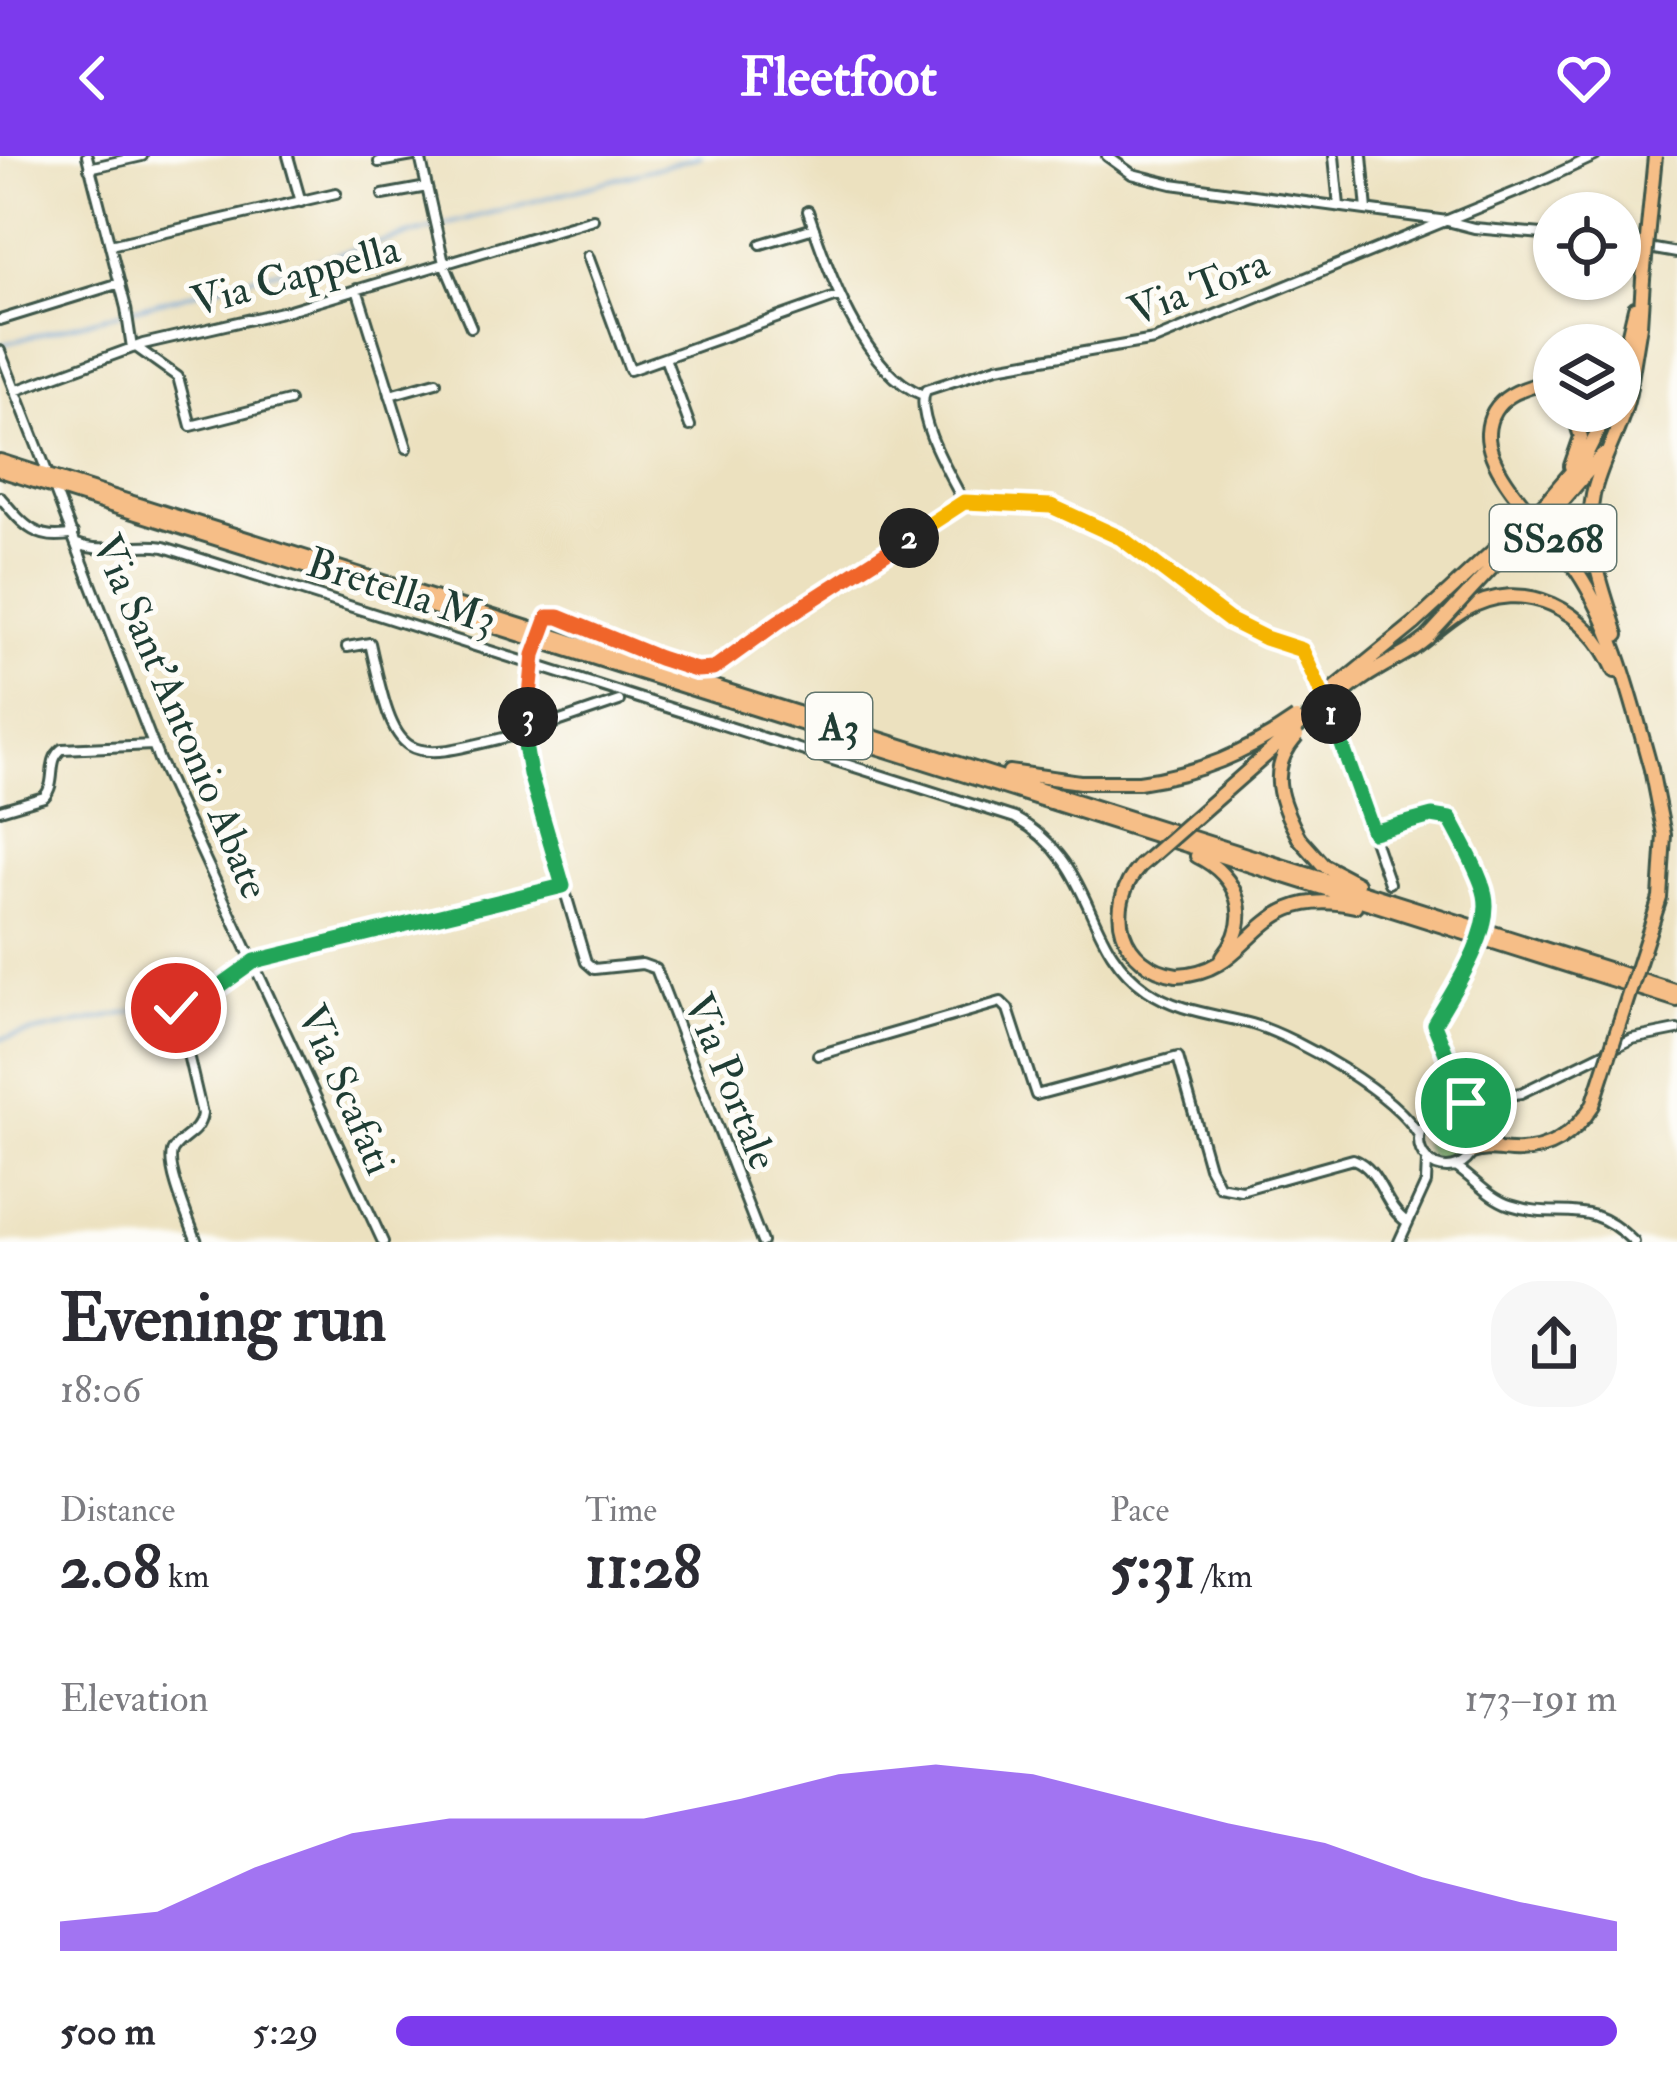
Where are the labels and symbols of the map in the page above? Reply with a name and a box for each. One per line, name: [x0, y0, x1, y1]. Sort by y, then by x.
street label: Via Cappella: [186, 223, 406, 329]
street label: Via Tora: [1121, 237, 1277, 338]
road number: SS268: [1490, 505, 1616, 571]
pin: 2: [879, 508, 939, 568]
street label: Via Sant'Antonio Abate: [80, 527, 280, 907]
street label: Bretella M3: [300, 537, 503, 647]
pin: 1: [1301, 684, 1361, 744]
pin: 3: [498, 687, 558, 747]
road number: A3: [806, 693, 872, 759]
pin: [125, 957, 227, 1059]
street label: Via Portale: [671, 986, 789, 1177]
street label: Via Scafati: [285, 997, 406, 1183]
pin: [1415, 1052, 1517, 1154]

